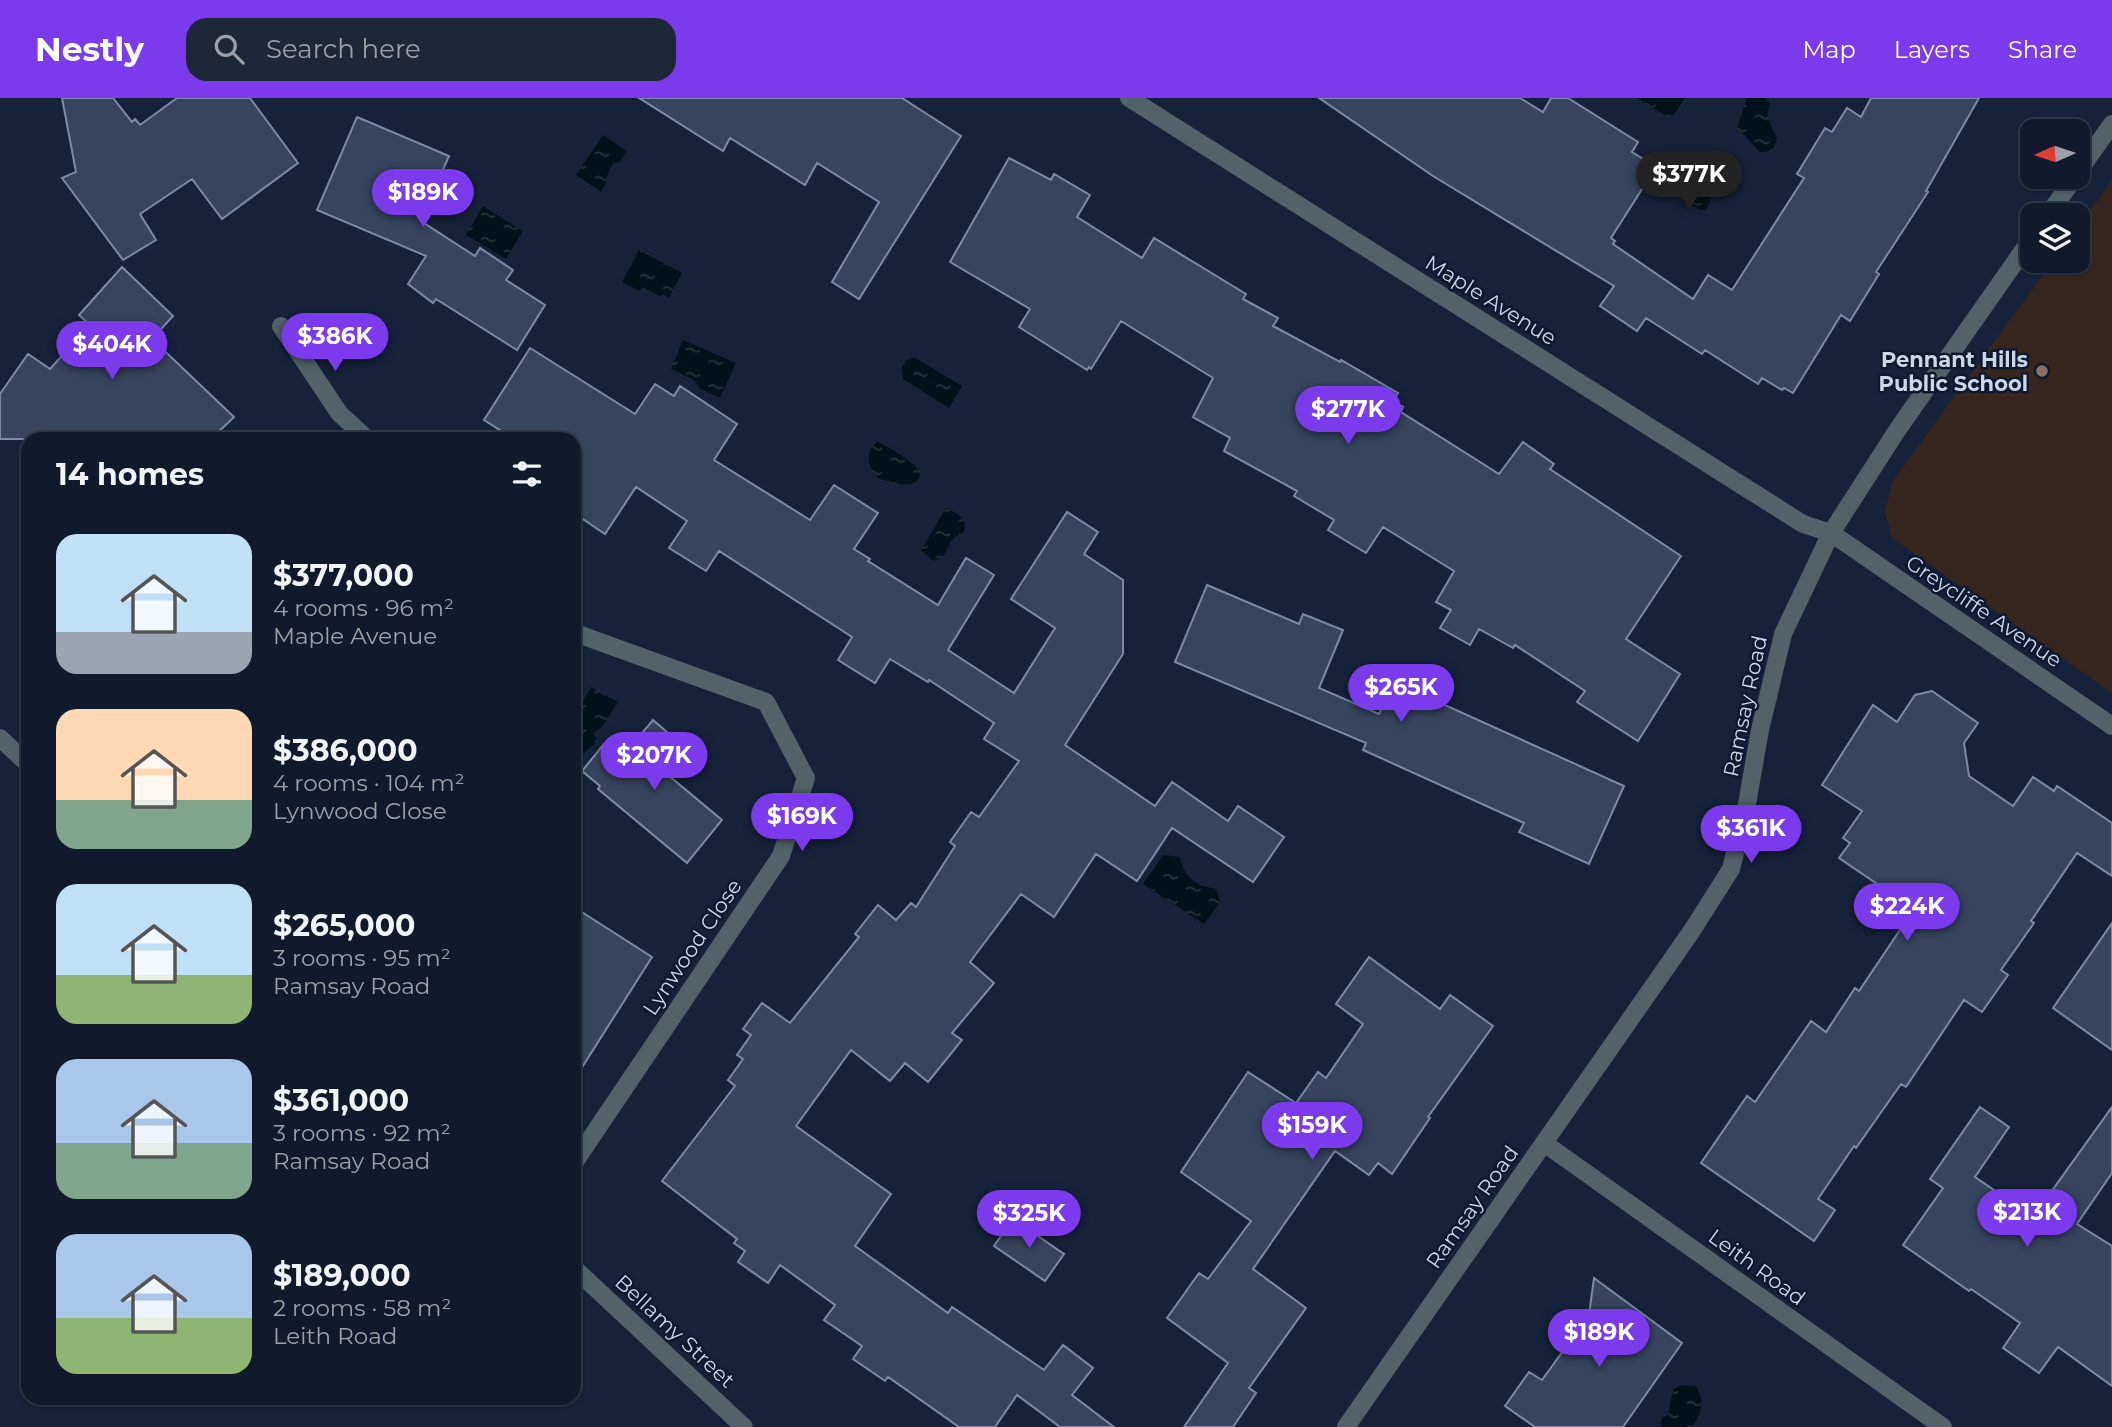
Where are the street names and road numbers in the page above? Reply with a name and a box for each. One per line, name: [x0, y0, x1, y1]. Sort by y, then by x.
street label: Maple Avenue: [1421, 250, 1561, 350]
street label: Greycliffe Avenue: [1901, 550, 2067, 672]
street label: Ramsay Road: [1718, 633, 1772, 779]
street label: Lynwood Close: [637, 874, 747, 1020]
street label: Ramsay Road: [1421, 1141, 1523, 1273]
street label: Leith Road: [1704, 1224, 1810, 1310]
street label: Bellamy Street: [610, 1269, 740, 1393]

